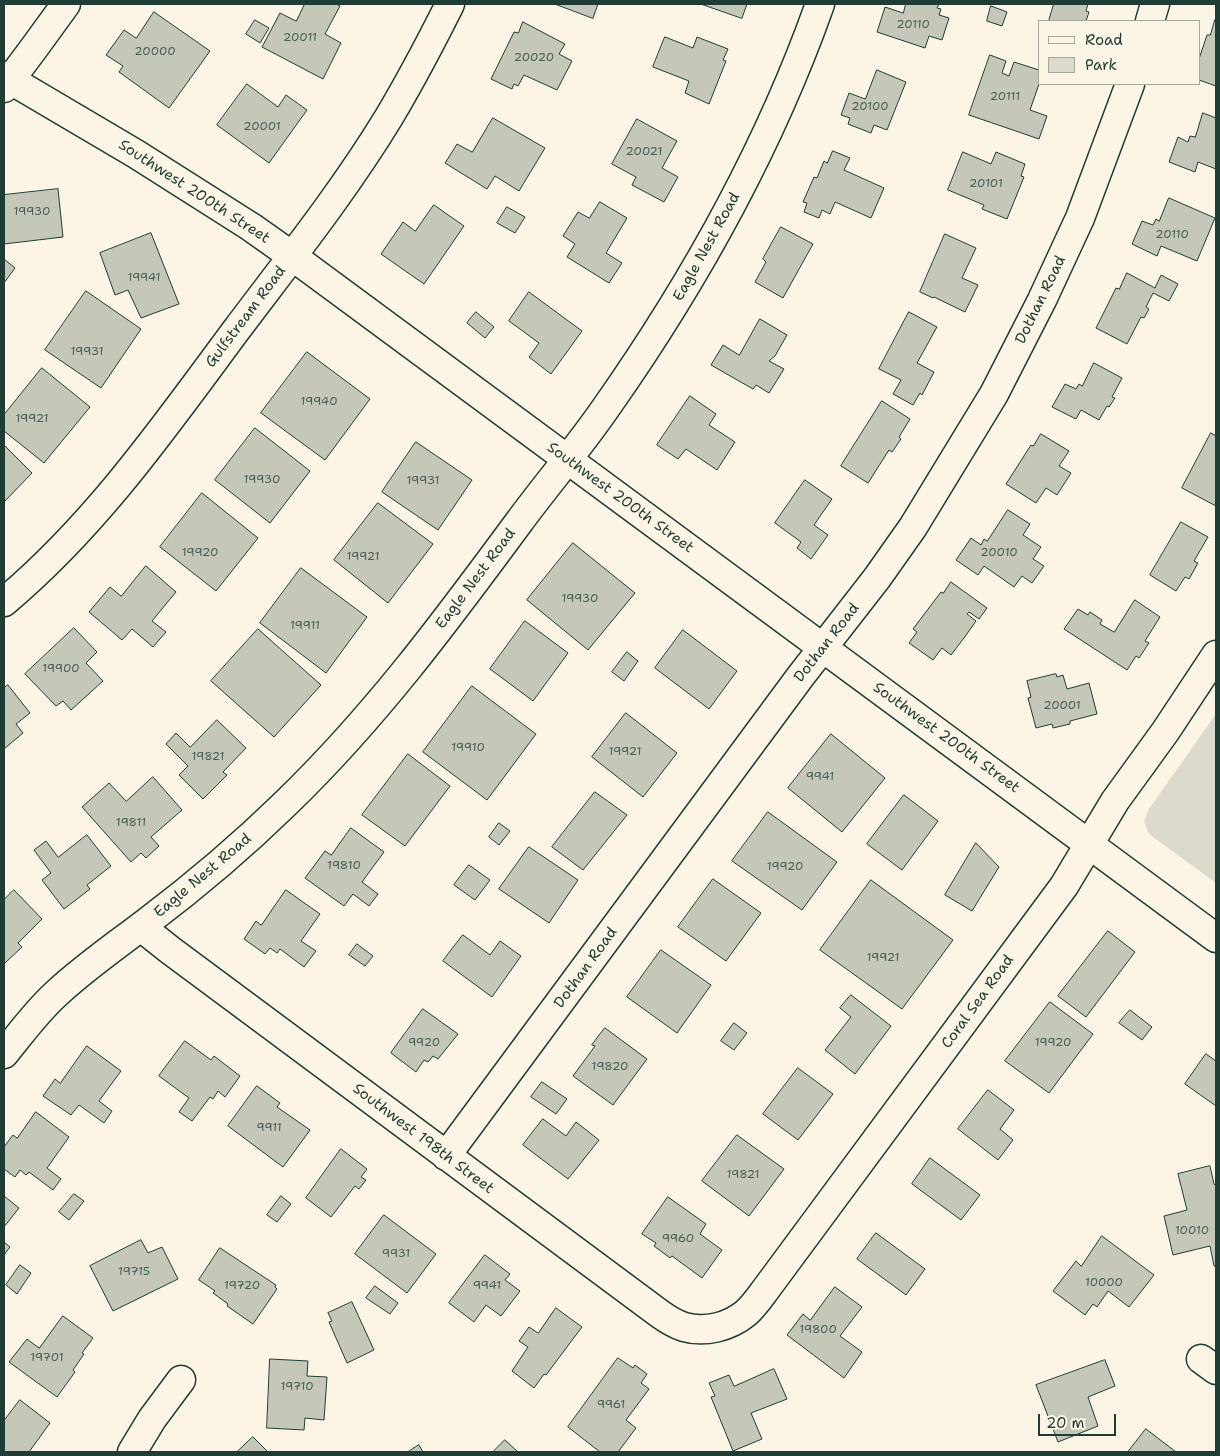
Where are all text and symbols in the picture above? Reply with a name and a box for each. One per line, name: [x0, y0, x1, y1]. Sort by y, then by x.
house number: 20110: [896, 18, 930, 32]
legend: [1038, 20, 1200, 85]
text: Road: [1085, 30, 1123, 50]
house number: 20011: [283, 31, 317, 45]
house number: 20000: [134, 45, 176, 59]
house number: 20020: [514, 51, 554, 65]
text: Park: [1085, 55, 1117, 75]
house number: 20111: [990, 90, 1020, 104]
house number: 20100: [851, 100, 889, 114]
house number: 20001: [243, 120, 281, 134]
street label: Southwest 200th Street: [115, 136, 273, 248]
house number: 20021: [626, 145, 662, 159]
house number: 20101: [969, 177, 1003, 191]
street label: Eagle Nest Road: [670, 190, 744, 304]
house number: 19930: [14, 205, 50, 219]
house number: 20110: [1155, 228, 1189, 242]
street label: Dothan Road: [1012, 253, 1070, 347]
street label: Gulfstream Road: [202, 263, 290, 371]
house number: 19941: [127, 271, 161, 285]
house number: 19931: [70, 345, 104, 359]
house number: 19940: [300, 395, 338, 409]
house number: 19921: [15, 412, 49, 426]
street label: Southwest 200th Street: [543, 439, 697, 557]
house number: 19930: [244, 473, 280, 487]
house number: 19931: [406, 474, 440, 488]
street label: Eagle Nest Road: [432, 525, 520, 633]
house number: 19920: [182, 546, 218, 560]
house number: 20010: [980, 546, 1018, 560]
house number: 19921: [346, 550, 380, 564]
house number: 19930: [562, 592, 598, 606]
street label: Dothan Road: [791, 600, 863, 686]
house number: 19911: [290, 619, 320, 633]
house number: 19900: [42, 662, 80, 676]
street label: Southwest 200th Street: [869, 679, 1023, 797]
house number: 20001: [1043, 699, 1081, 713]
house number: 19910: [451, 741, 485, 755]
house number: 19921: [608, 745, 642, 759]
house number: 19821: [191, 750, 225, 764]
house number: 9941: [806, 770, 834, 784]
house number: 19811: [116, 816, 146, 830]
street label: Eagle Nest Road: [151, 830, 255, 922]
house number: 19810: [327, 859, 361, 873]
house number: 19920: [767, 860, 803, 874]
street label: Dothan Road: [551, 924, 621, 1012]
house number: 19921: [866, 951, 900, 965]
street label: Coral Sea Road: [938, 952, 1018, 1052]
house number: 9920: [408, 1036, 440, 1050]
house number: 19920: [1035, 1036, 1071, 1050]
house number: 19820: [592, 1060, 628, 1074]
street label: Southwest 198th Street: [349, 1080, 497, 1198]
house number: 9911: [256, 1121, 282, 1135]
house number: 19821: [726, 1168, 760, 1182]
house number: 10010: [1175, 1224, 1209, 1238]
house number: 9960: [662, 1232, 694, 1246]
house number: 9931: [382, 1247, 410, 1261]
house number: 19715: [118, 1265, 150, 1279]
house number: 10000: [1085, 1276, 1123, 1290]
house number: 19720: [224, 1279, 260, 1293]
house number: 9941: [473, 1279, 501, 1293]
house number: 19800: [799, 1323, 837, 1337]
house number: 19701: [30, 1351, 64, 1365]
house number: 19710: [280, 1380, 314, 1394]
house number: 9961: [597, 1398, 625, 1412]
scale bar: [1040, 1404, 1118, 1436]
text: 20 m: [1046, 1413, 1085, 1433]

